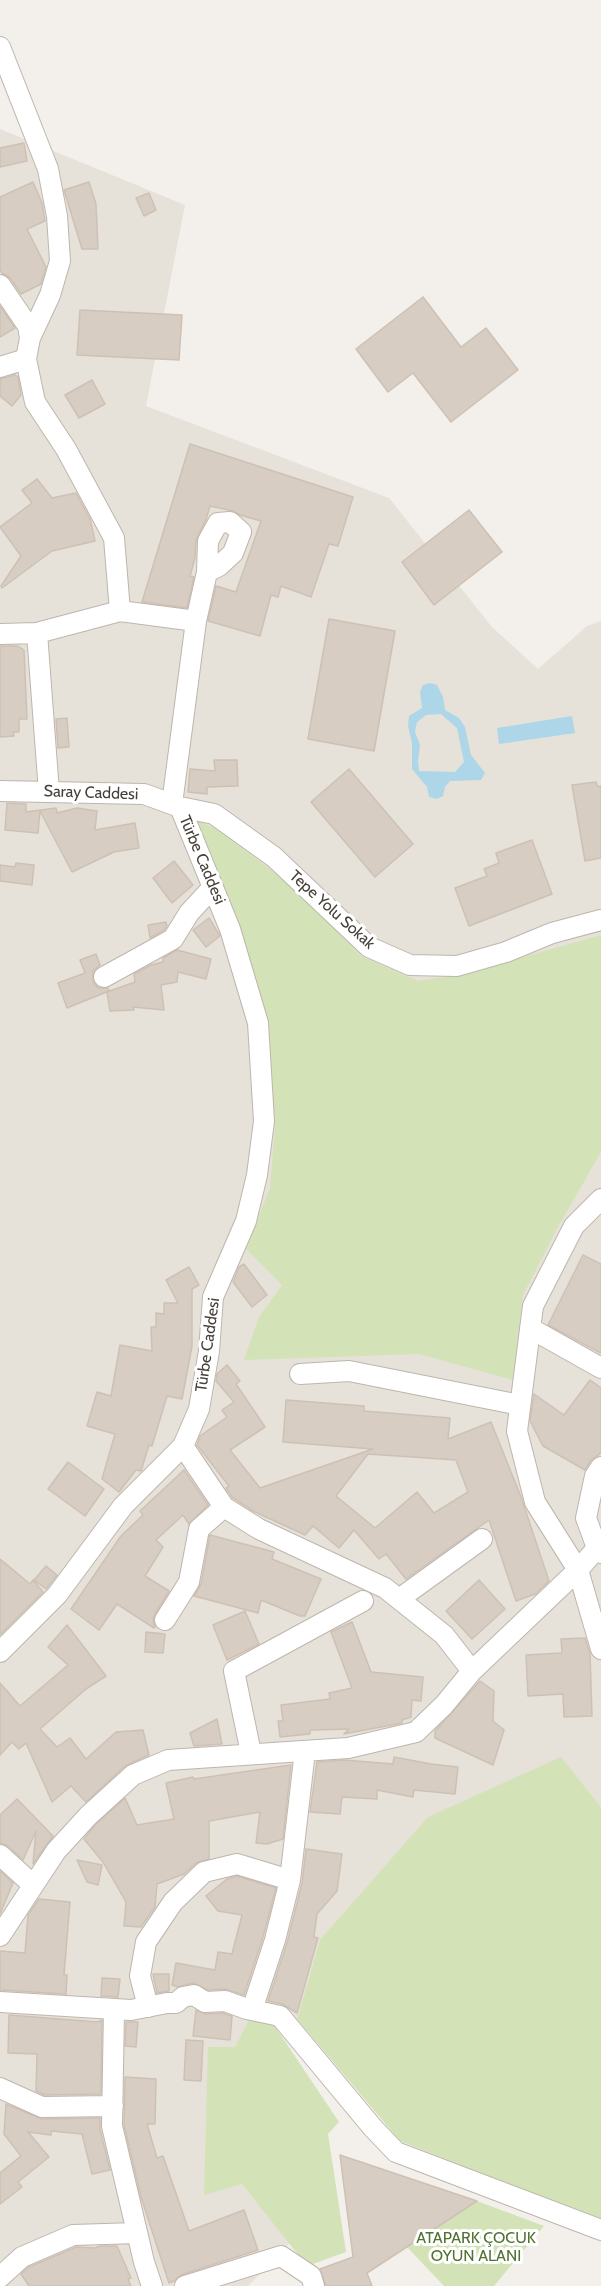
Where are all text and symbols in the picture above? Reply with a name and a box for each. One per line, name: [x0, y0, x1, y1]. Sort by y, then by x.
street label: Saray Caddesi: [43, 782, 139, 804]
street label: Türbe Caddesi: [175, 813, 229, 907]
street label: Tepe Yolu Sokak: [285, 867, 379, 953]
street label: Türbe Caddesi: [192, 1297, 224, 1393]
park label: ATAPARK ÇOCUK OYUN ALANI: [416, 2228, 536, 2266]

